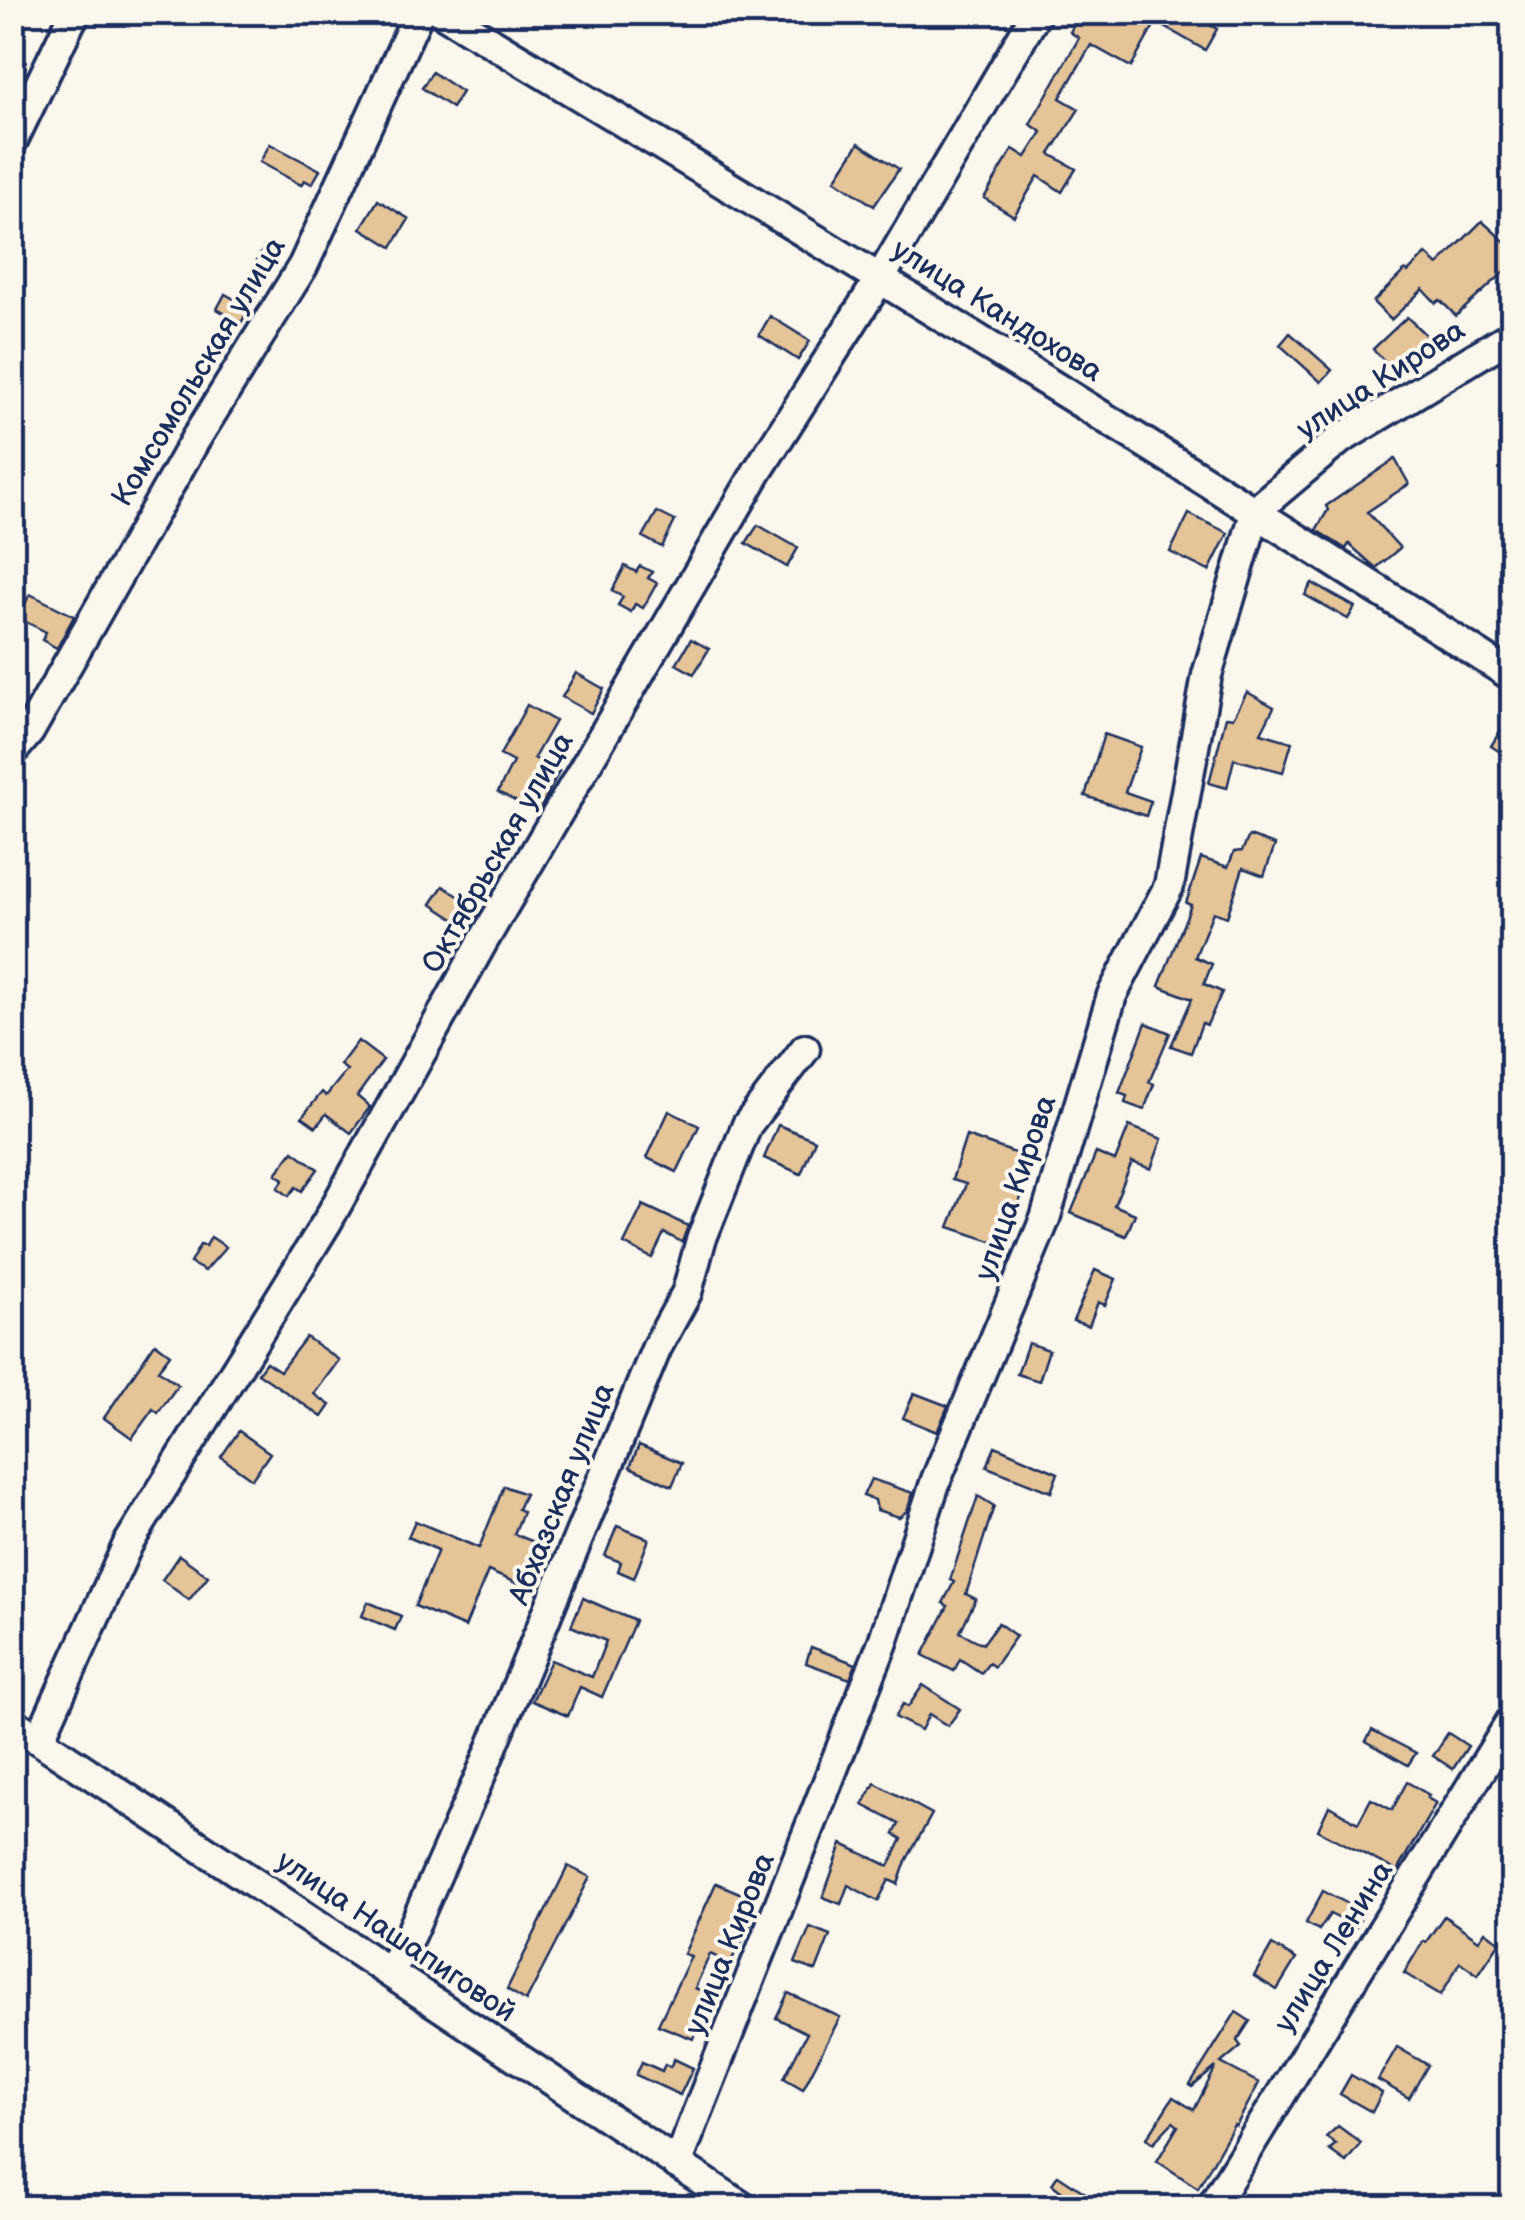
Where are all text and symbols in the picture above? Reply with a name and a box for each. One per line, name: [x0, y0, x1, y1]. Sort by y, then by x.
street label: Комсомольская улица: [104, 231, 294, 513]
street label: улица Кандохова: [885, 232, 1109, 390]
street label: улица Кирова: [1290, 312, 1472, 448]
street label: Октябрьская улица: [414, 726, 582, 980]
street label: улица Кирова: [968, 1091, 1065, 1285]
street label: Абхазская улица: [501, 1378, 623, 1611]
street label: улица Нашапиговой: [269, 1843, 523, 2031]
street label: улица Кирова: [677, 1847, 783, 2040]
street label: улица Ленина: [1267, 1854, 1401, 2039]

